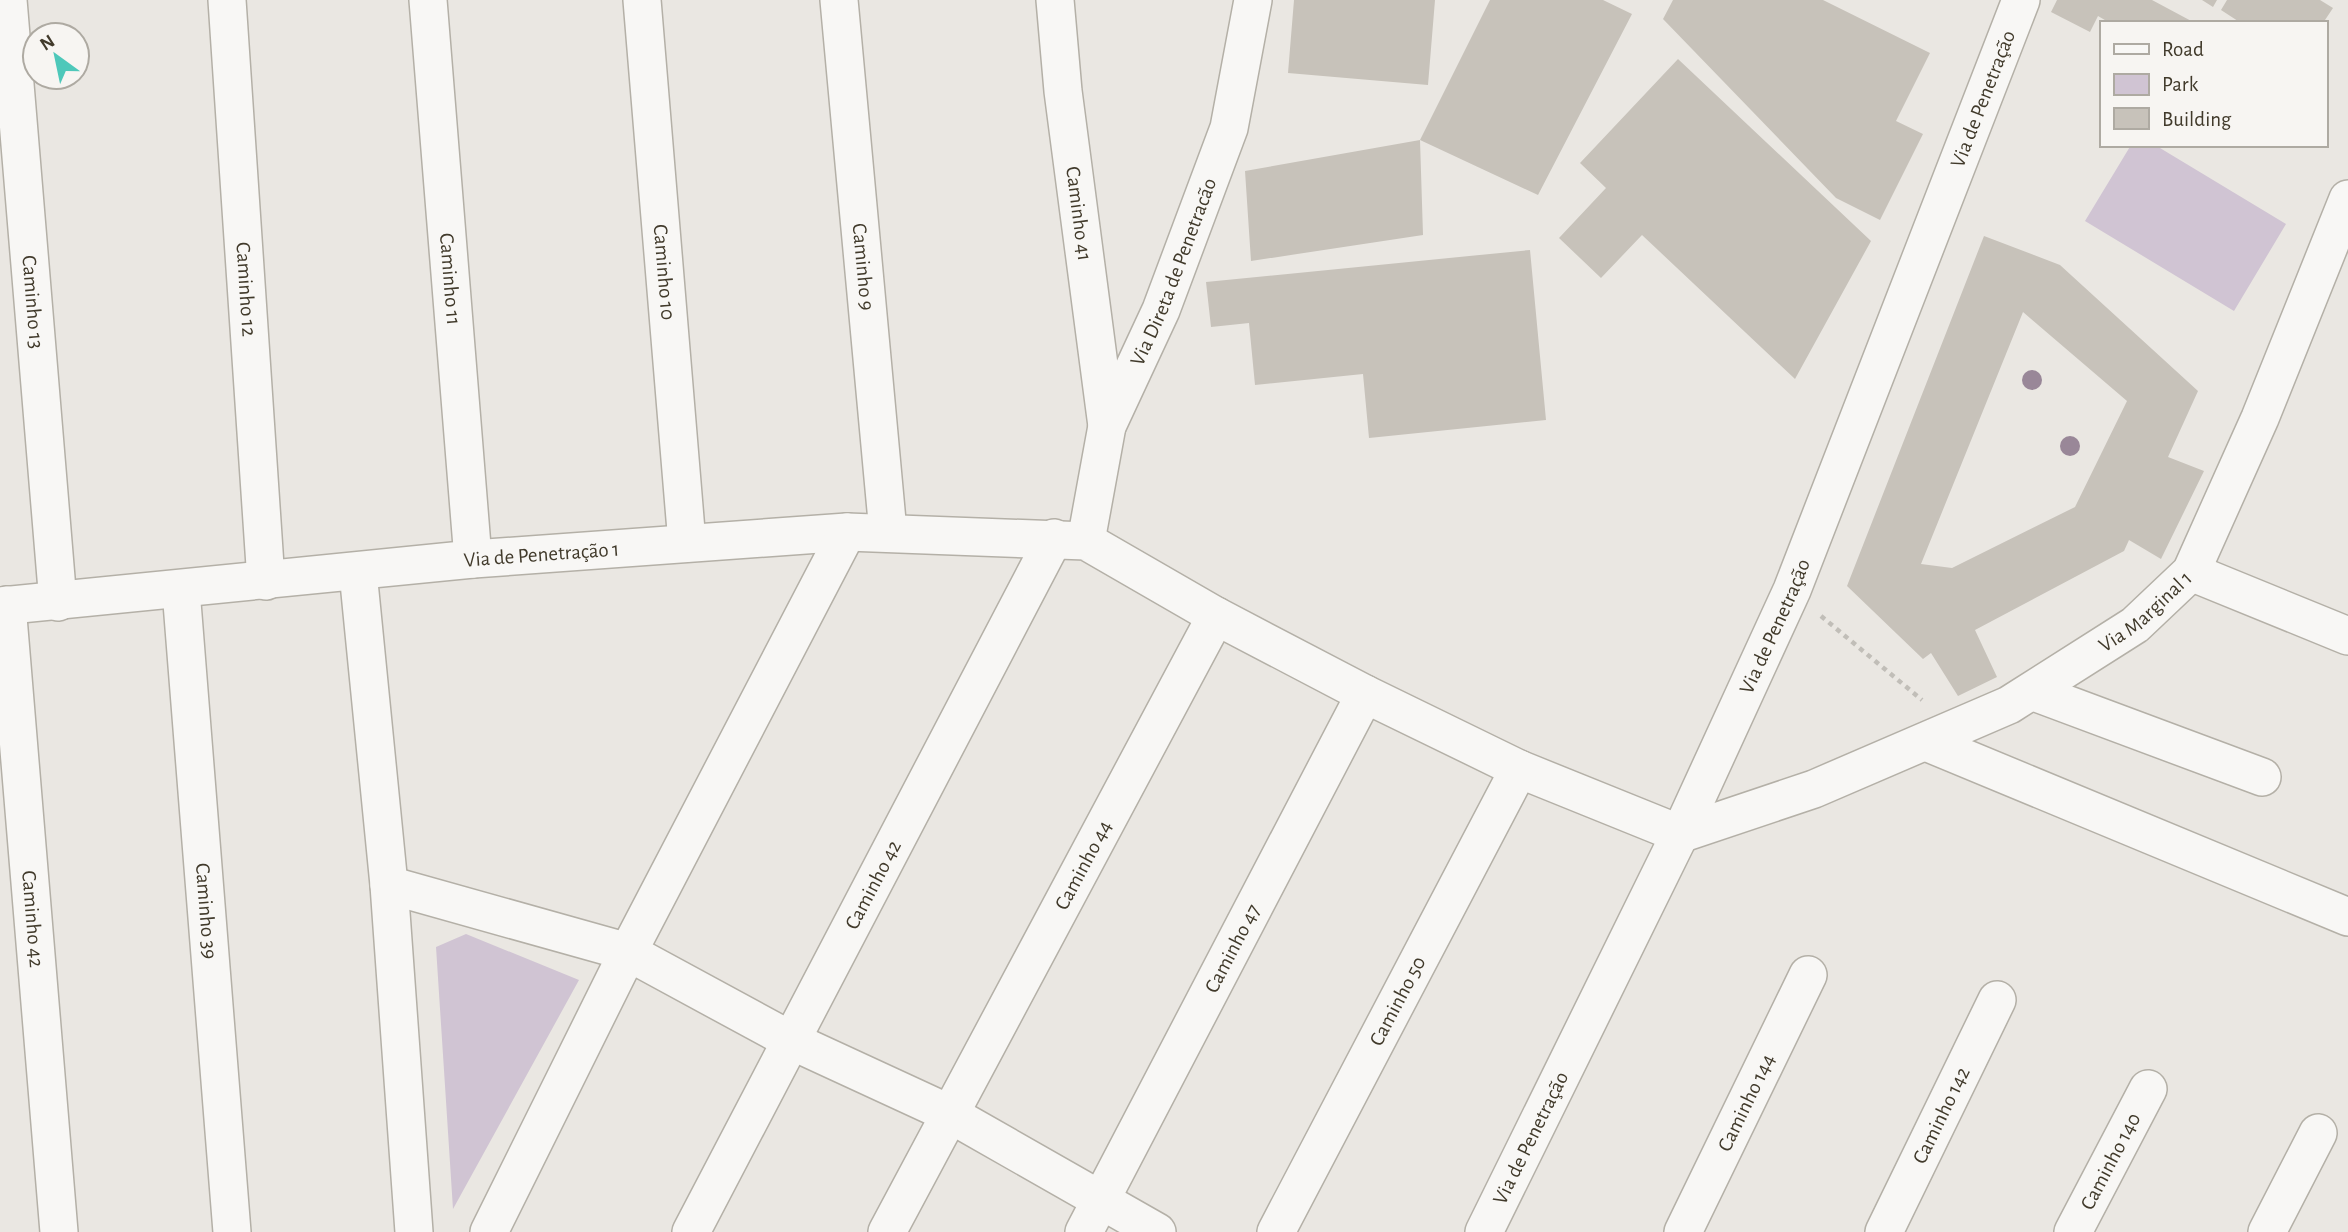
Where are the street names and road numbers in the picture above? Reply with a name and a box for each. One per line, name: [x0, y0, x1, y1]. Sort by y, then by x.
street label: Via de Penetração: [1947, 27, 2019, 171]
street label: Caminho 41: [1062, 165, 1095, 262]
street label: Via Direta de Penetracão: [1127, 175, 1220, 369]
street label: Caminho 9: [849, 222, 878, 312]
street label: Caminho 10: [650, 223, 678, 321]
street label: Caminho 11: [436, 232, 464, 326]
street label: Caminho 12: [232, 241, 260, 337]
street label: Caminho 13: [18, 254, 47, 350]
street label: Via de Penetração 1: [463, 538, 620, 571]
street label: Via de Penetração: [1736, 556, 1814, 697]
street label: Via Marginal 1: [2095, 567, 2196, 656]
street label: Caminho 44: [1051, 817, 1116, 914]
street label: Caminho 42: [841, 837, 905, 933]
street label: Caminho 39: [192, 862, 220, 960]
street label: Caminho 42: [18, 869, 47, 968]
street label: Caminho 47: [1201, 901, 1264, 996]
street label: Caminho 50: [1366, 953, 1430, 1049]
street label: Caminho 144: [1714, 1051, 1779, 1155]
street label: Caminho 142: [1909, 1064, 1974, 1167]
street label: Via de Penetração: [1489, 1068, 1572, 1208]
street label: Caminho 140: [2077, 1109, 2145, 1213]

